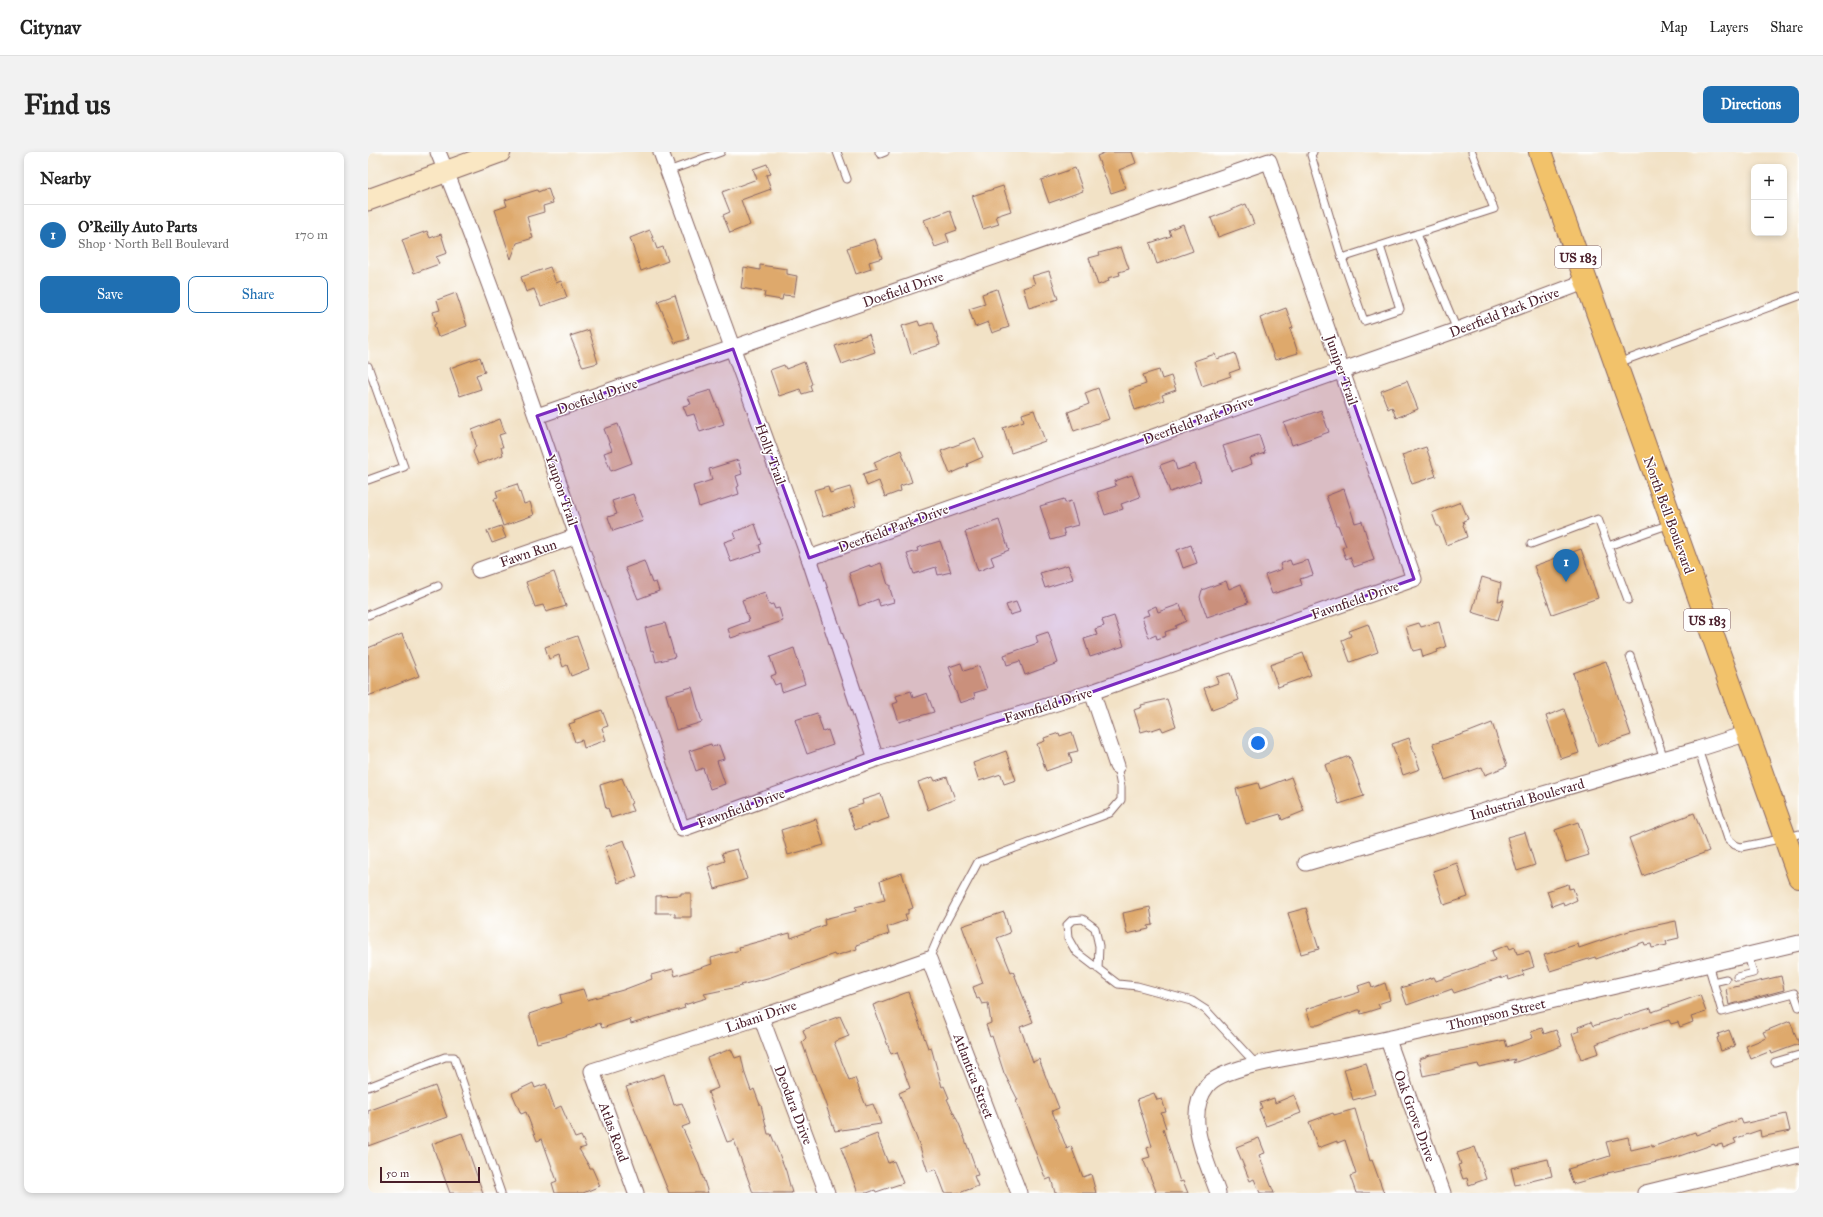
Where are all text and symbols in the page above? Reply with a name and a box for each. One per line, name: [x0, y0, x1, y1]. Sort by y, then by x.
text: Citynav: [20, 16, 81, 39]
text: Map: [1660, 19, 1688, 36]
text: Layers: [1710, 19, 1748, 36]
text: Share: [1770, 19, 1803, 36]
button: Directions: [1703, 86, 1799, 123]
text: Find us: [24, 87, 110, 122]
map controls: [1751, 164, 1787, 236]
button: +: [1751, 164, 1787, 200]
text: Nearby: [40, 168, 91, 189]
button: −: [1751, 200, 1787, 236]
text: O'Reilly Auto Parts: [78, 218, 197, 236]
text: 1: [50, 227, 56, 243]
text: 170 m: [295, 227, 328, 243]
text: Shop · North Bell Boulevard: [78, 236, 229, 252]
road number: US 183: [1555, 246, 1601, 268]
street label: Doefield Drive: [861, 268, 946, 311]
button: Save: [40, 276, 180, 313]
button: Share: [188, 276, 328, 313]
street label: Deerfield Park Drive: [1447, 284, 1562, 341]
street label: Juniper Trail: [1320, 331, 1362, 408]
street label: Doefield Drive: [555, 375, 640, 418]
street label: Deerfield Park Drive: [1141, 393, 1256, 448]
street label: Holly Trail: [752, 421, 790, 487]
street label: Yaupon Trail: [541, 452, 582, 528]
street label: North Bell Boulevard: [1639, 454, 1698, 576]
street label: Deerfield Park Drive: [836, 501, 951, 556]
street label: Fawn Run: [497, 536, 559, 571]
pin: 1: [1553, 549, 1579, 582]
street label: Fawnfield Drive: [1309, 577, 1401, 623]
road number: US 183: [1684, 609, 1730, 631]
street label: Fawnfield Drive: [1002, 684, 1095, 727]
your location: [1248, 733, 1268, 753]
street label: Industrial Boulevard: [1468, 775, 1586, 824]
street label: Fawnfield Drive: [695, 785, 787, 832]
street label: Thompson Street: [1445, 995, 1547, 1034]
street label: Libani Drive: [724, 996, 799, 1036]
street label: Atlantica Street: [949, 1030, 998, 1121]
street label: Deodara Drive: [771, 1063, 816, 1147]
street label: Oak Grove Drive: [1390, 1068, 1439, 1164]
street label: Atlas Road: [595, 1099, 632, 1164]
scale bar: [380, 1165, 480, 1184]
text: 50 m: [386, 1167, 409, 1180]

